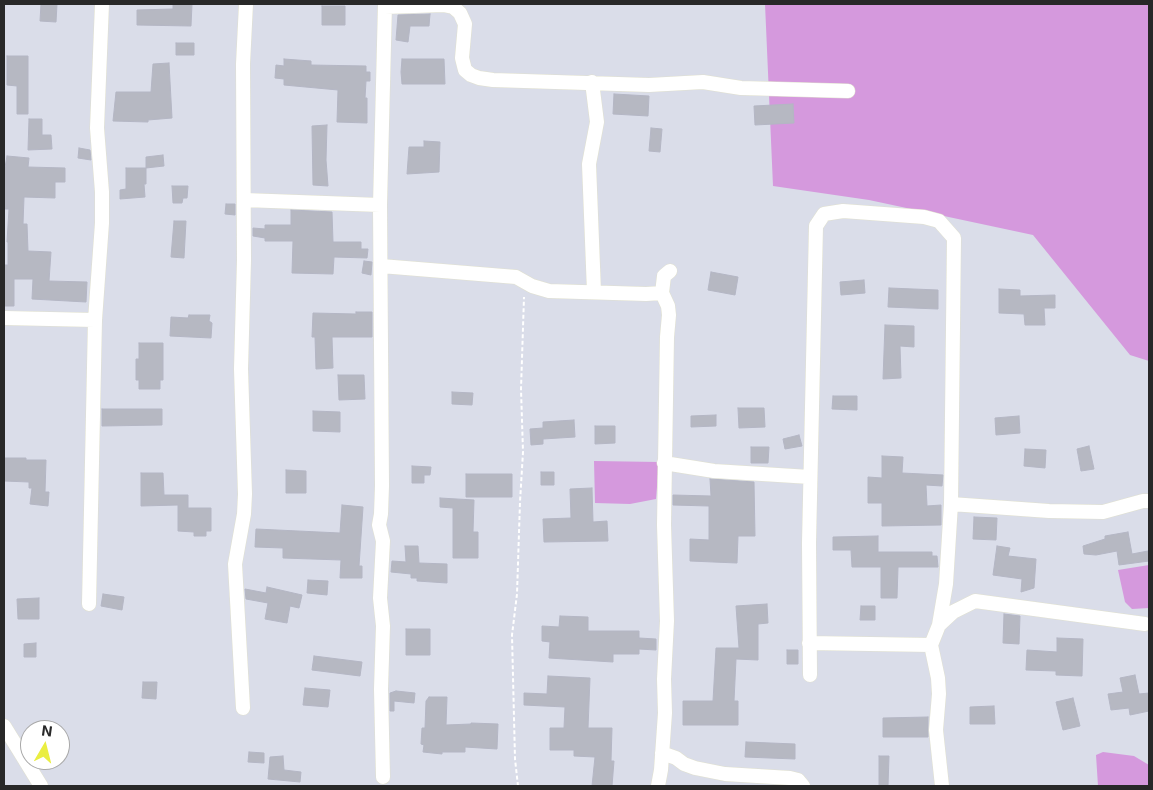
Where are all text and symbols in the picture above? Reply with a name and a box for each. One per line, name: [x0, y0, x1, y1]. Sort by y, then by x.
north arrow: [20, 720, 70, 770]
text: N: [41, 721, 53, 740]

